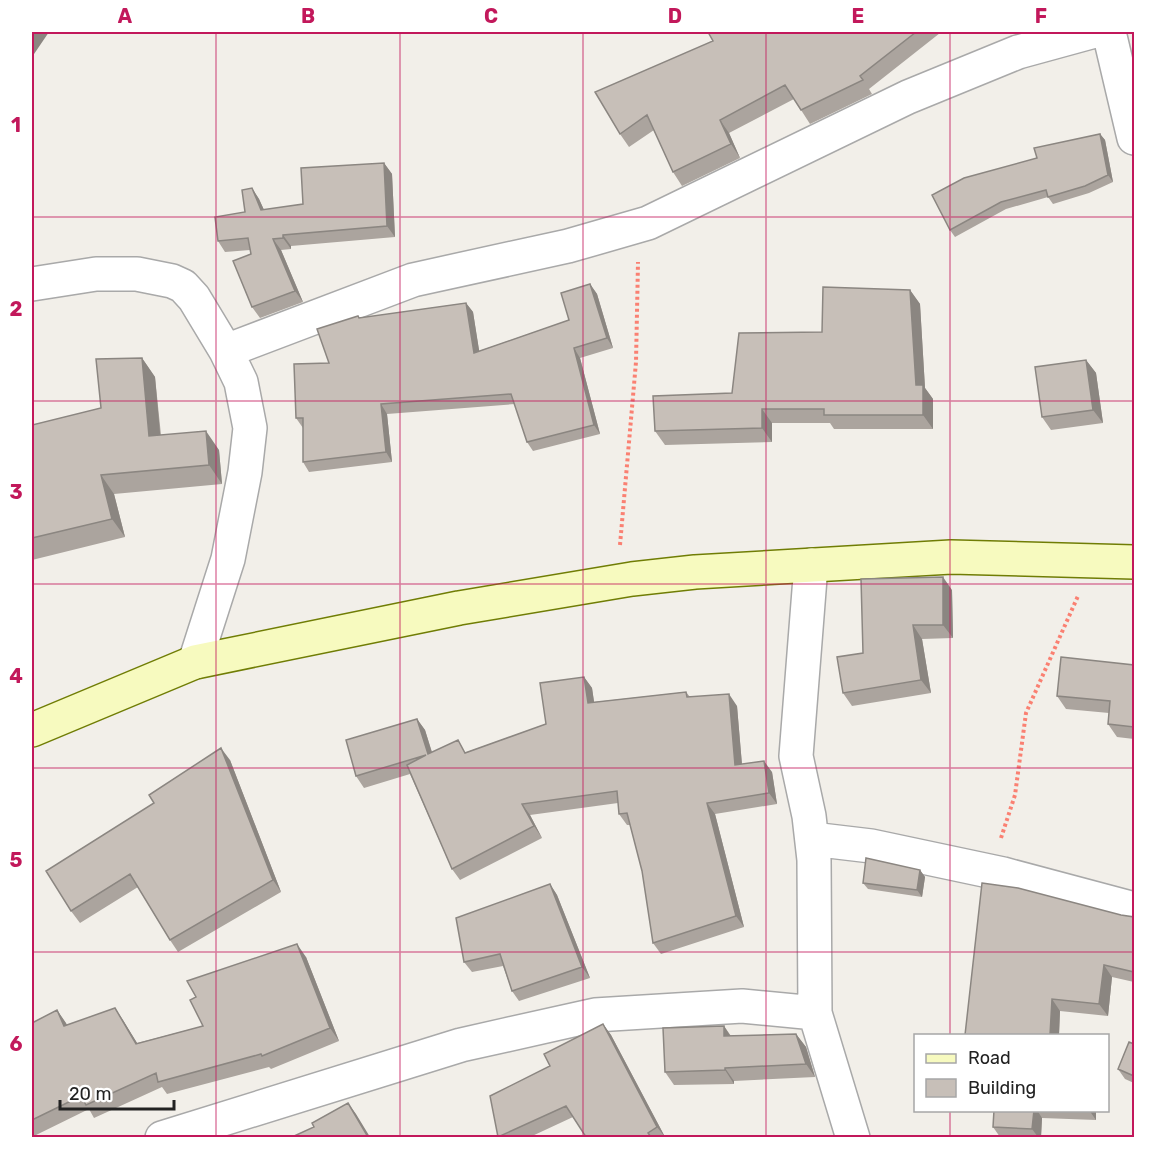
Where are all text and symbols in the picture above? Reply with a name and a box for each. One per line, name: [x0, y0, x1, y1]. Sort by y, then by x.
text: A: [118, 4, 133, 28]
text: B: [301, 4, 315, 28]
text: C: [484, 4, 498, 28]
text: D: [668, 4, 682, 28]
text: E: [852, 4, 864, 28]
text: F: [1035, 4, 1047, 28]
text: 1: [11, 113, 21, 137]
text: 2: [10, 297, 23, 321]
text: 3: [9, 480, 23, 504]
text: 4: [9, 664, 23, 688]
text: 5: [10, 848, 23, 872]
text: 6: [9, 1032, 23, 1056]
legend: [914, 1034, 1109, 1112]
text: Road: [968, 1047, 1011, 1069]
scale bar: [60, 1073, 174, 1111]
text: Building: [968, 1077, 1036, 1099]
text: 20 m: [69, 1083, 111, 1105]

